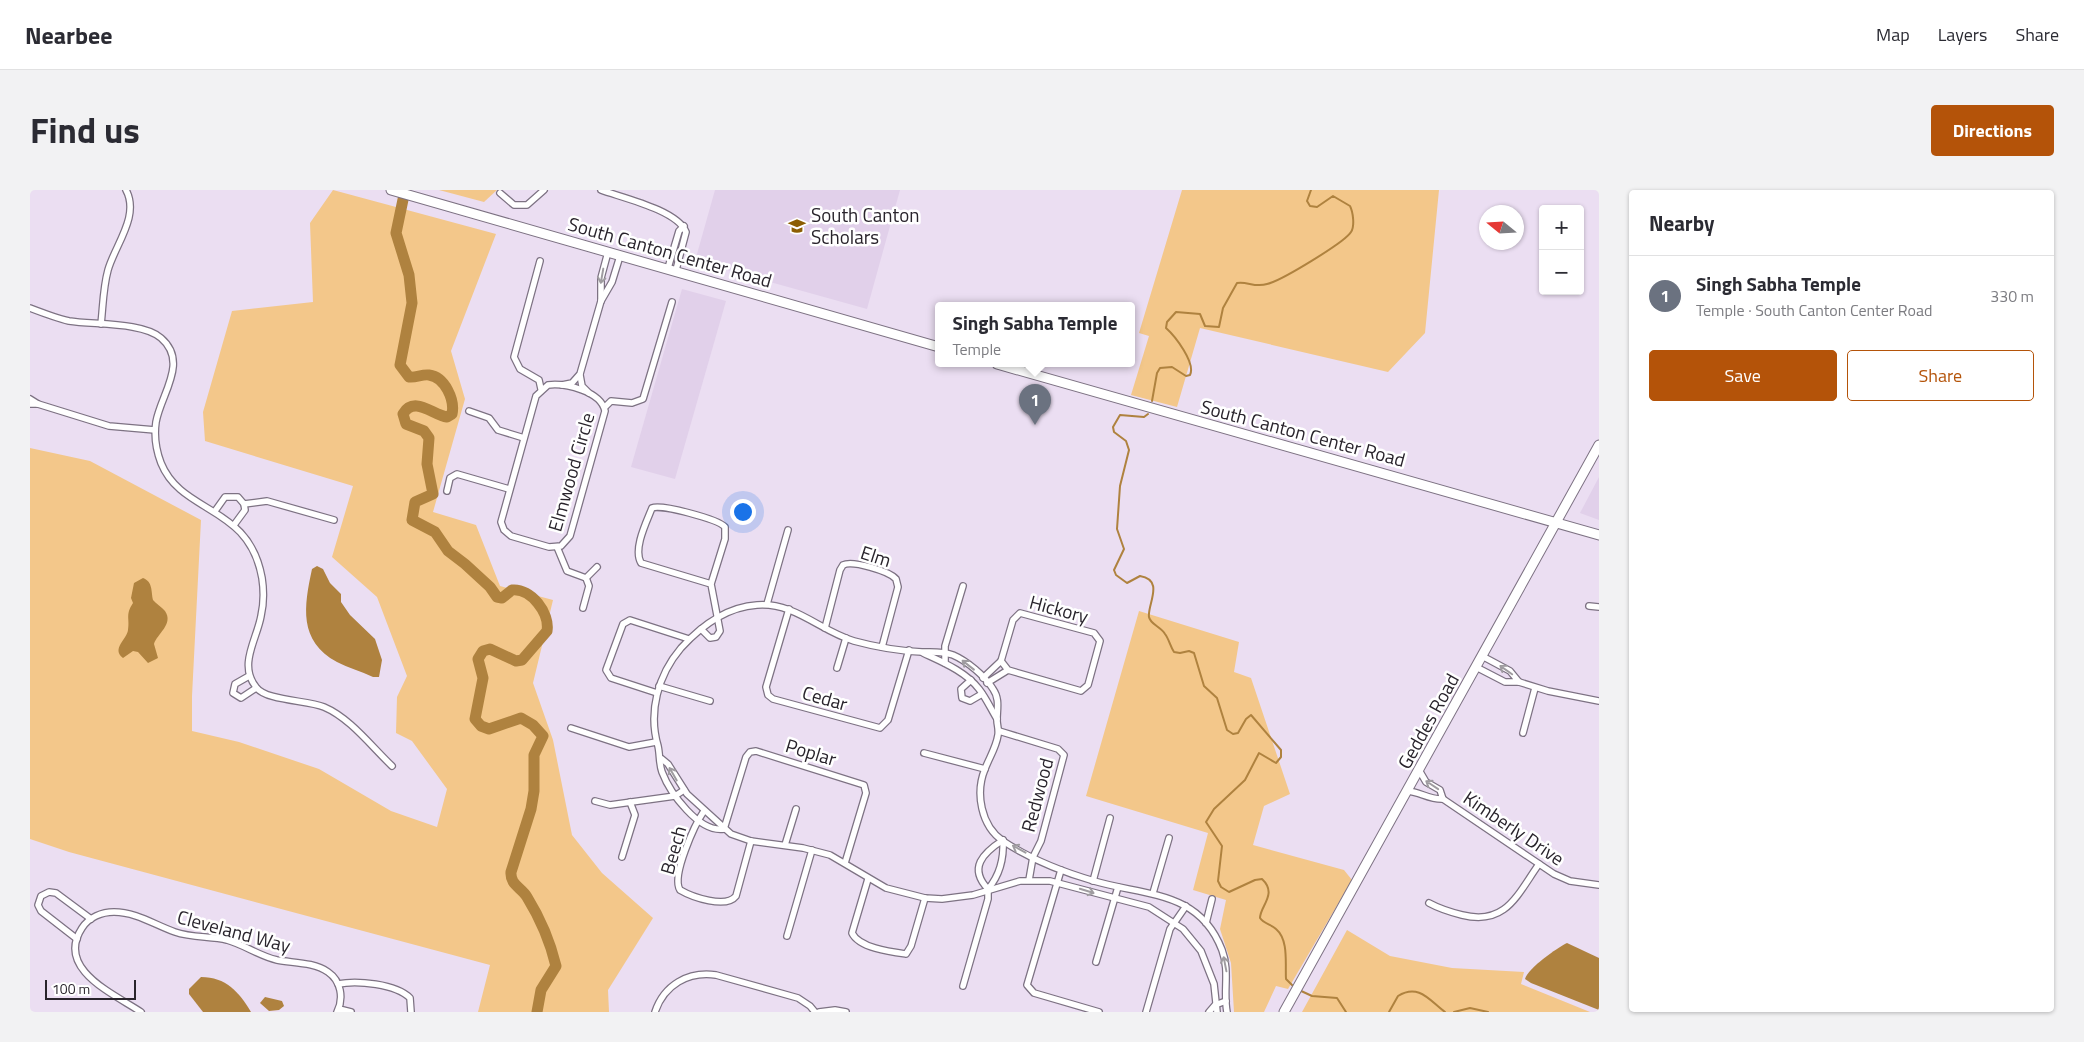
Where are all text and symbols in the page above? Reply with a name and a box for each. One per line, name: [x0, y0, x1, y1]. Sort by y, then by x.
text: Nearbee: [25, 17, 112, 53]
text: Map: [1876, 21, 1910, 48]
text: Layers: [1938, 21, 1987, 48]
text: Share: [2015, 21, 2059, 48]
text: Find us: [30, 103, 140, 157]
button: Directions: [1931, 105, 2054, 156]
place label: South Canton Scholars: [811, 200, 919, 251]
north arrow: [1479, 205, 1524, 250]
map controls: [1539, 205, 1584, 295]
button: +: [1539, 205, 1584, 250]
text: Nearby: [1649, 207, 1714, 239]
street label: South Canton Center Road: [565, 209, 775, 294]
school or university icon: South Canton Scholars: [787, 216, 807, 236]
button: −: [1539, 250, 1584, 295]
one-way arrow: [597, 268, 607, 284]
text: Singh Sabha Temple: [1696, 269, 1861, 298]
text: 1: [1661, 284, 1669, 308]
text: 330 m: [1990, 284, 2034, 308]
text: Temple · South Canton Center Road: [1696, 298, 1932, 322]
popup: [935, 302, 1135, 367]
text: Singh Sabha Temple: [953, 308, 1117, 337]
text: Temple: [953, 337, 1001, 361]
button: Save: [1649, 350, 1837, 401]
button: Share: [1847, 350, 2034, 401]
pin: 1: [1019, 384, 1051, 425]
street label: South Canton Center Road: [1198, 391, 1409, 474]
street label: Elmwood Circle: [540, 409, 601, 535]
your location: [730, 499, 756, 525]
street label: Elm: [857, 537, 895, 574]
street label: Hickory: [1026, 587, 1092, 630]
one-way arrow: [962, 659, 975, 670]
one-way arrow: [1499, 665, 1513, 675]
street label: Geddes Road: [1389, 668, 1466, 774]
street label: Cedar: [799, 677, 852, 718]
street label: Poplar: [782, 730, 841, 773]
street label: Redwood: [1013, 755, 1060, 835]
one-way arrow: [668, 767, 678, 782]
one-way arrow: [1425, 780, 1439, 790]
street label: Kimberly Drive: [1458, 783, 1571, 872]
street label: Beech: [652, 822, 693, 878]
one-way arrow: [1011, 844, 1026, 854]
one-way arrow: [1079, 886, 1095, 896]
street label: Cleveland Way: [174, 901, 294, 960]
one-way arrow: [1220, 956, 1229, 972]
scale bar: [45, 977, 136, 1000]
text: 100 m: [52, 978, 90, 999]

